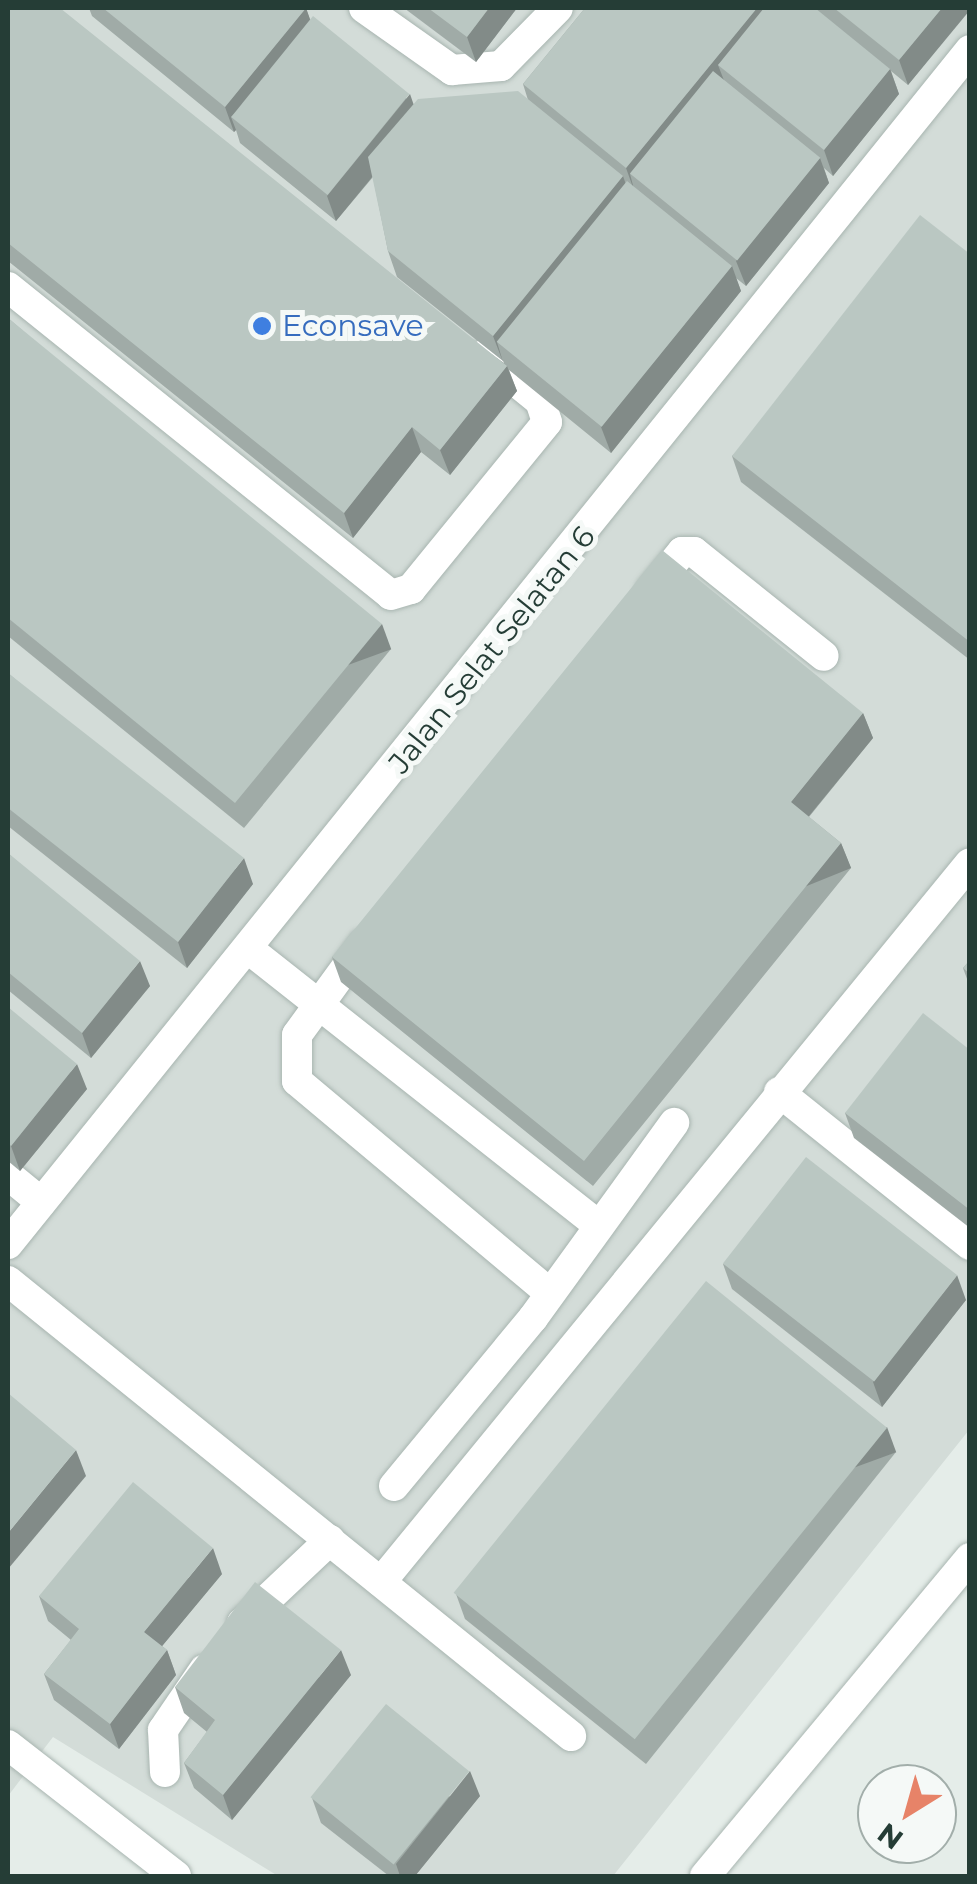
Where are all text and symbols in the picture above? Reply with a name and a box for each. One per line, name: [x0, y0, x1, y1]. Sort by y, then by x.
place label: Econsave: [282, 308, 424, 344]
marker: Econsave: [251, 315, 273, 337]
street label: Jalan Selat Selatan 6: [381, 519, 603, 781]
north arrow: [857, 1764, 957, 1864]
text: N: [871, 1816, 909, 1857]

